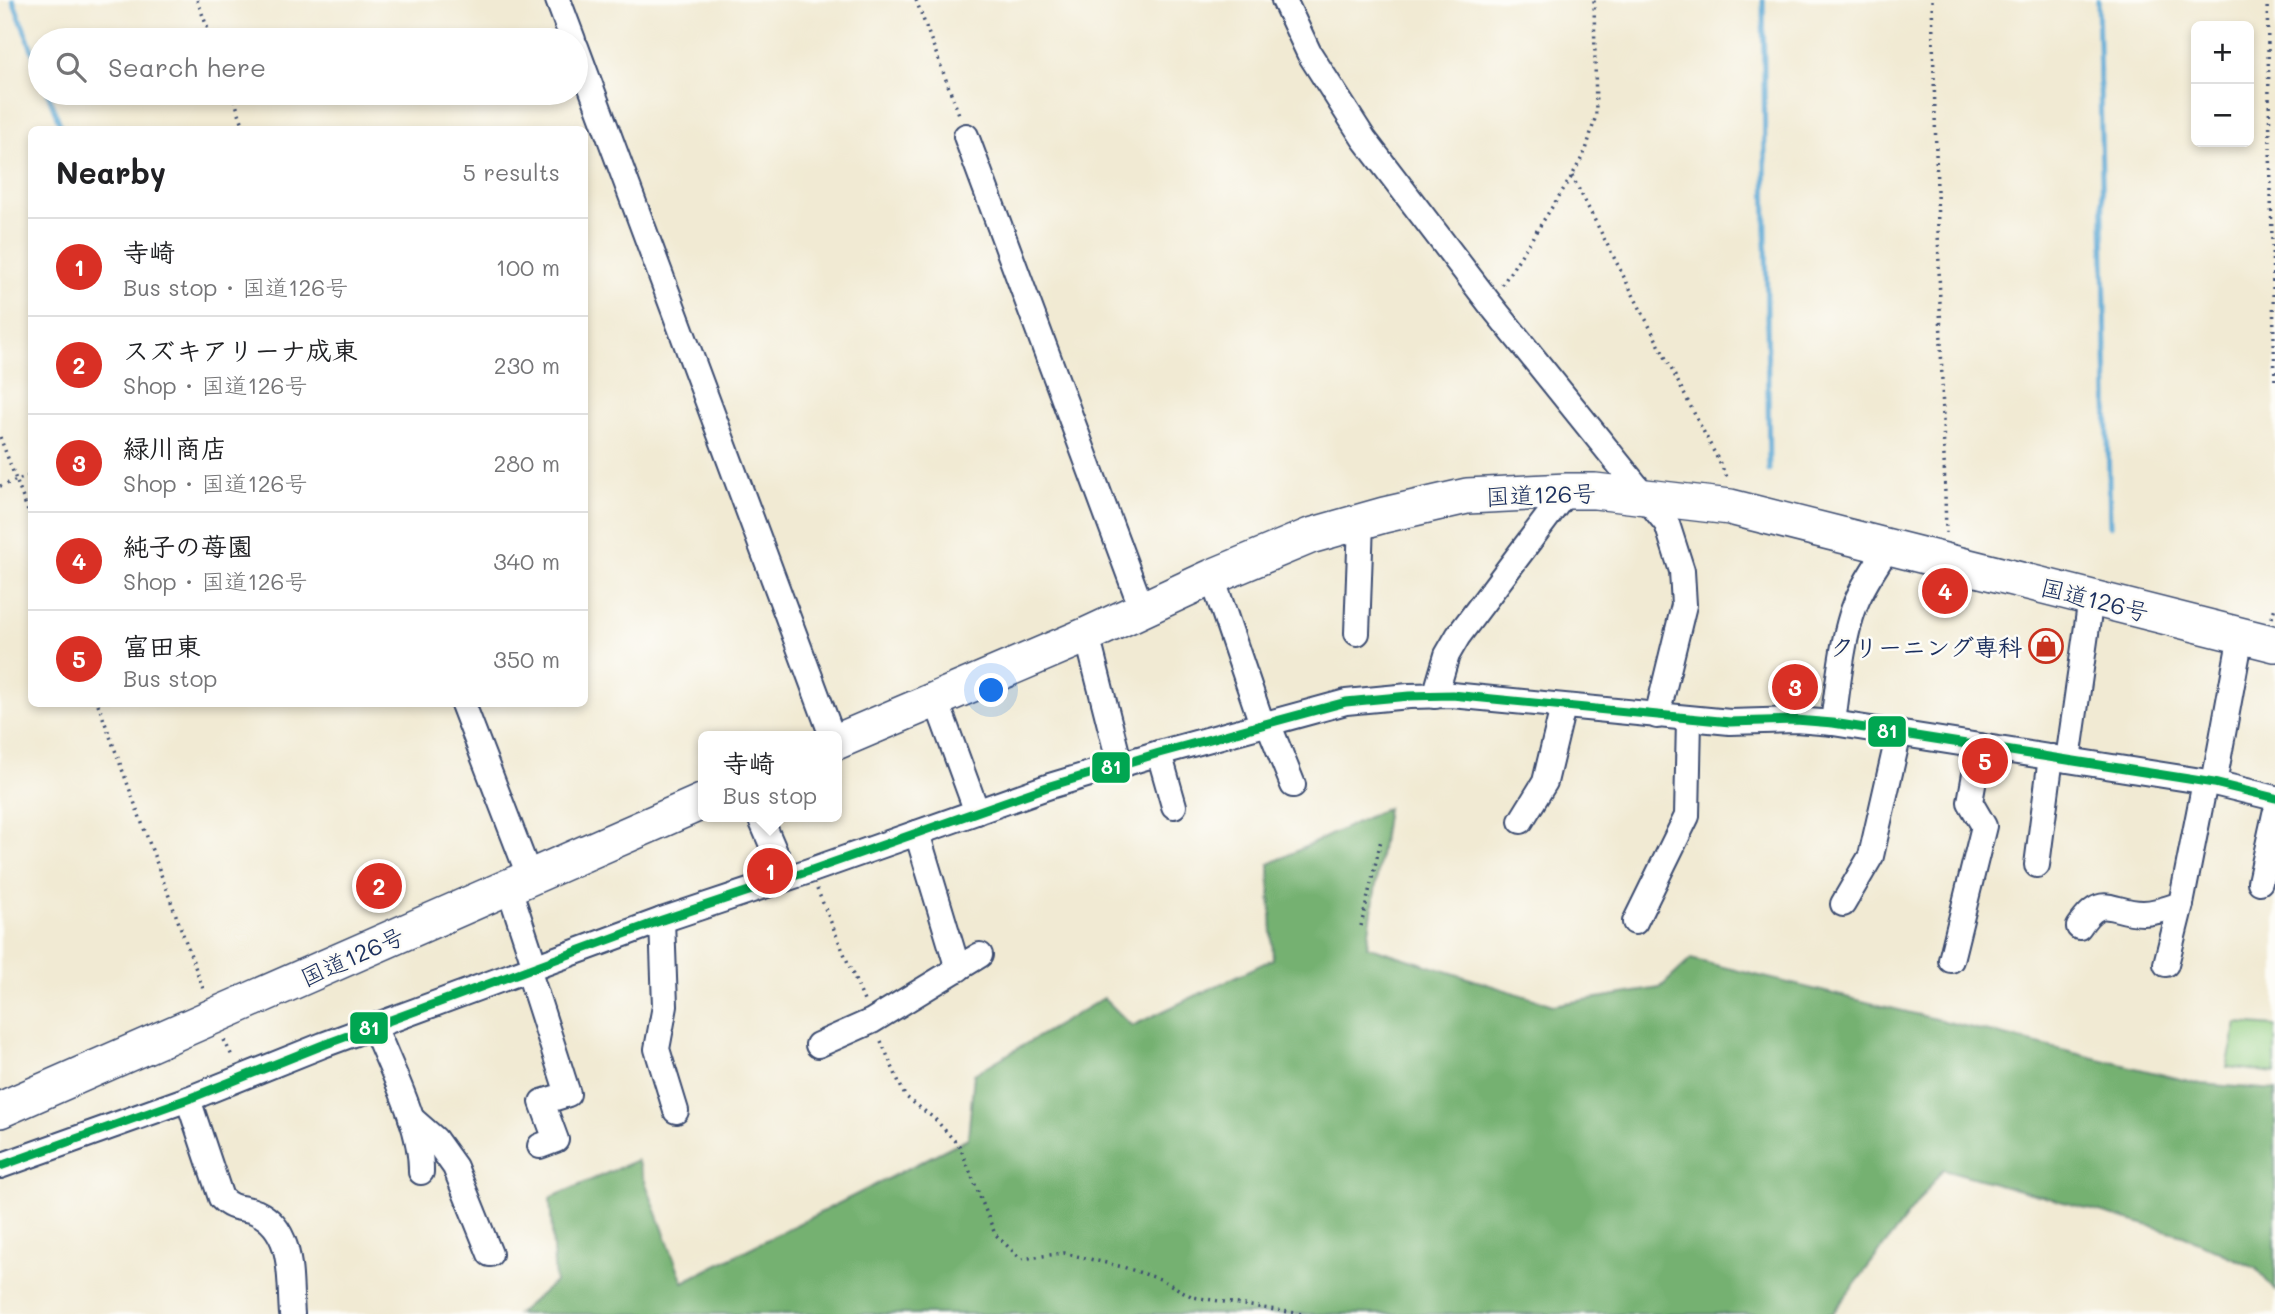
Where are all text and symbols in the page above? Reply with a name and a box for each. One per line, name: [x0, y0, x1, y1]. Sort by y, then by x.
map controls: [2191, 21, 2254, 147]
button: +: [2191, 21, 2254, 84]
search box: [28, 28, 588, 105]
icon: search: [52, 48, 90, 86]
text: Search here: [108, 50, 266, 84]
button: −: [2191, 84, 2254, 147]
text: Nearby: [56, 152, 166, 192]
text: 5 results: [463, 157, 560, 187]
text: 寺崎: [123, 235, 175, 269]
text: 1: [74, 252, 84, 282]
text: 100 m: [496, 252, 560, 282]
text: Bus stop · 国道126号: [123, 272, 348, 302]
text: スズキアリーナ成東: [123, 333, 358, 367]
text: 2: [73, 350, 85, 380]
text: 230 m: [494, 350, 560, 380]
text: Shop · 国道126号: [123, 370, 307, 400]
text: 緑川商店: [123, 431, 227, 465]
text: 3: [72, 448, 86, 478]
text: 280 m: [493, 448, 560, 478]
text: Shop · 国道126号: [123, 468, 307, 498]
street label: 国道126号: [1485, 477, 1597, 511]
text: 純子の苺園: [123, 529, 253, 563]
text: 4: [72, 546, 86, 576]
text: 340 m: [493, 546, 560, 576]
pin: 4: [1922, 565, 1968, 617]
text: Shop · 国道126号: [123, 566, 307, 596]
street label: 国道126号: [2038, 571, 2152, 627]
shop icon: クリーニング専科: [2027, 627, 2065, 665]
text: 富田東: [123, 629, 201, 663]
place label: クリーニング専科: [1830, 631, 2022, 662]
text: 5: [72, 644, 86, 674]
text: 350 m: [493, 644, 560, 674]
pin: 3: [1772, 661, 1818, 713]
text: Bus stop: [123, 663, 218, 693]
your location: [974, 673, 1008, 707]
line badge: 81: [1867, 715, 1907, 748]
text: 81: [1877, 718, 1897, 743]
popup: [698, 731, 842, 822]
pin: 5: [1962, 735, 2008, 787]
text: 寺崎: [723, 746, 775, 780]
line badge: 81: [1091, 751, 1131, 784]
text: 81: [1101, 754, 1121, 779]
text: Bus stop: [723, 780, 817, 810]
pin: 1: [747, 845, 793, 897]
pin: 2: [356, 860, 402, 912]
street label: 国道126号: [295, 919, 409, 993]
line badge: 81: [349, 1011, 389, 1045]
text: 81: [359, 1015, 379, 1040]

